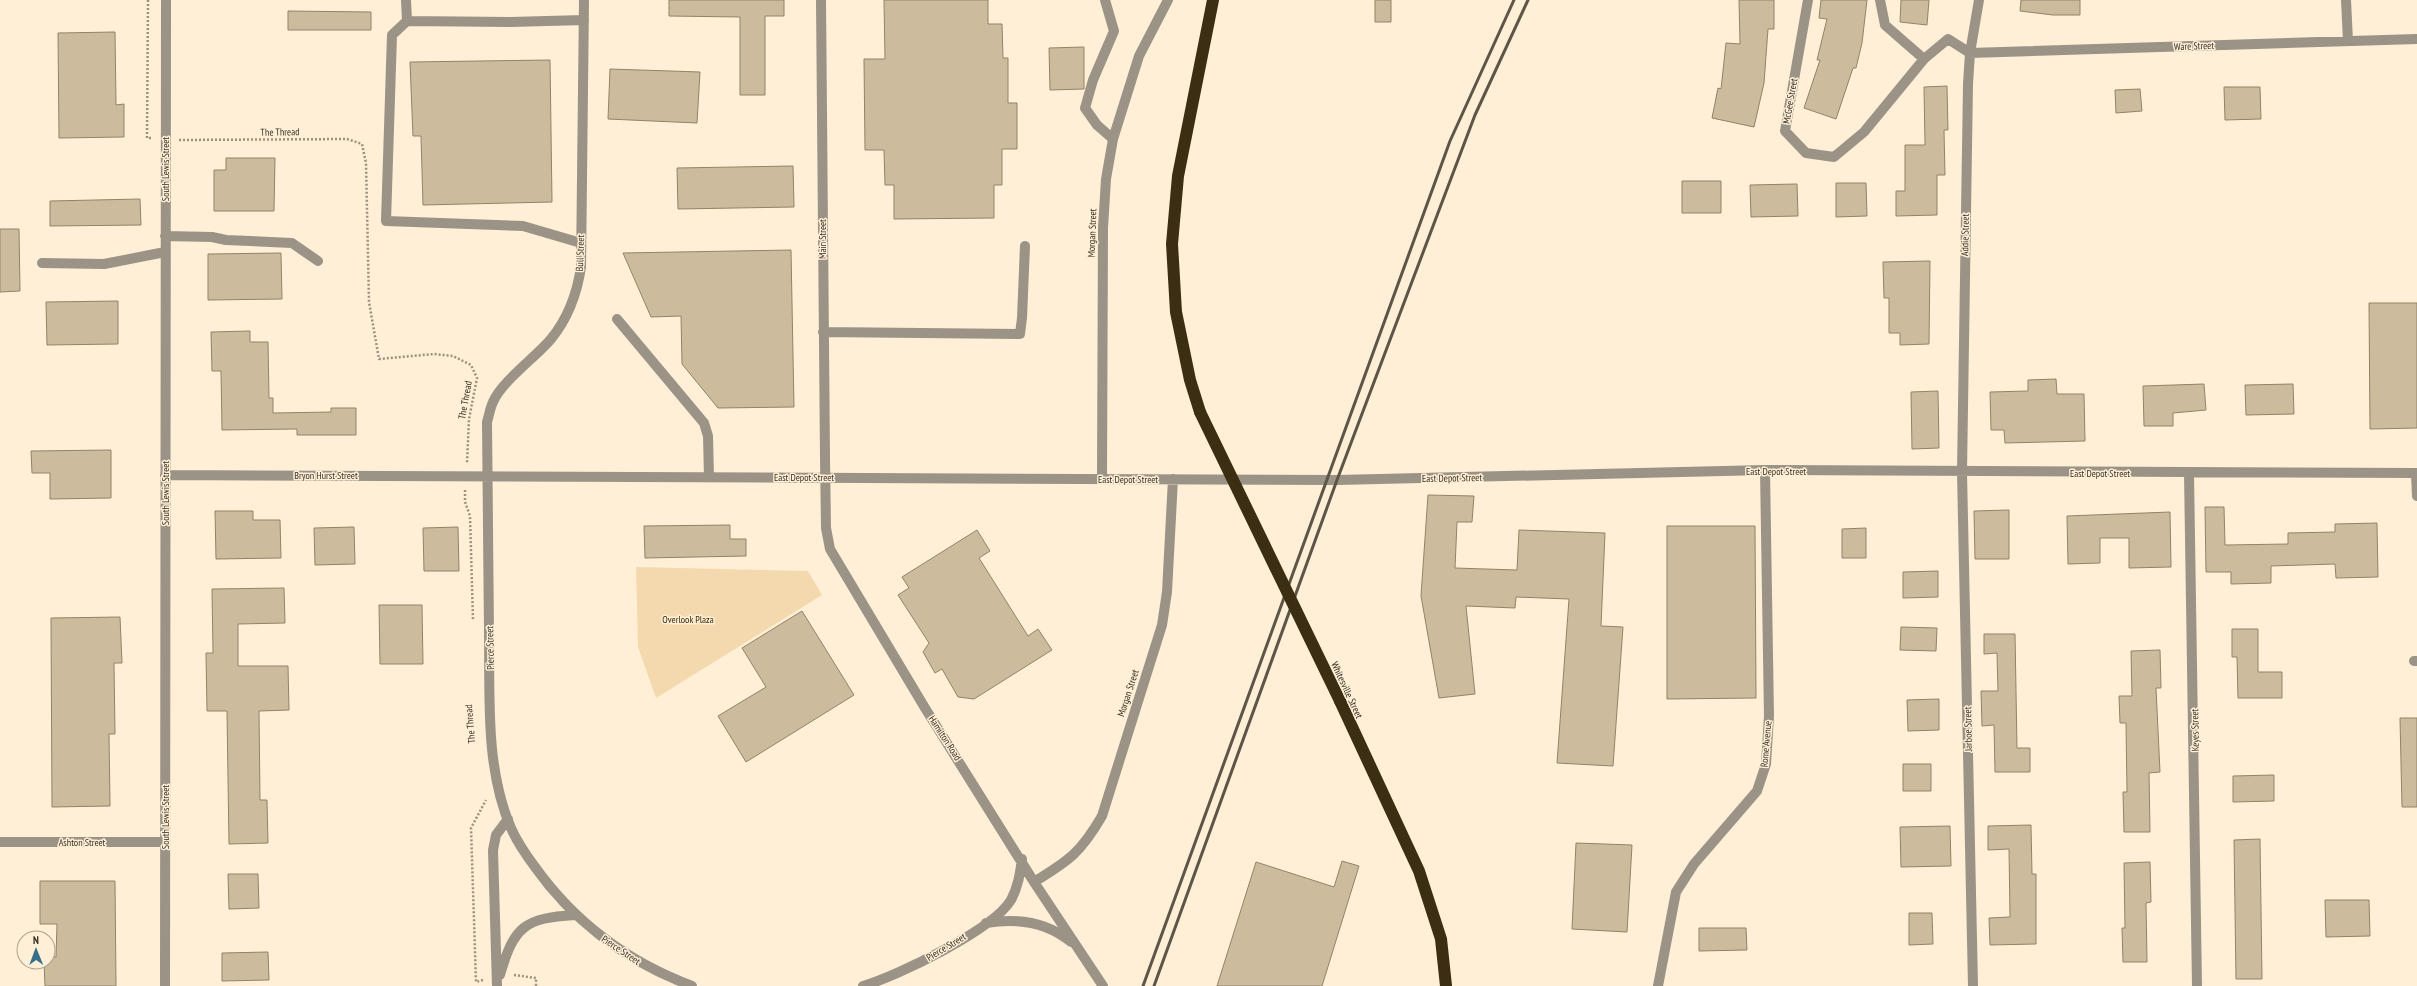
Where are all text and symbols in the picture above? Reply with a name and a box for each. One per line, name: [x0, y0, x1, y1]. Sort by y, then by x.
street label: Ware Street: [2174, 39, 2214, 53]
street label: McGee Street: [1780, 77, 1800, 125]
street label: The Thread: [260, 125, 300, 139]
street label: South Lewis Street: [159, 137, 172, 201]
street label: Morgan Street: [1085, 208, 1099, 258]
street label: Addie Street: [1958, 213, 1972, 256]
street label: Main Street: [816, 219, 829, 259]
street label: Bull Street: [573, 234, 587, 271]
street label: The Thread: [455, 380, 475, 420]
street label: South Lewis Street: [159, 461, 172, 525]
street label: East Depot Street: [1746, 465, 1806, 478]
street label: East Depot Street: [2070, 467, 2130, 480]
street label: Bryon Hurst Street: [294, 469, 358, 482]
street label: East Depot Street: [774, 471, 834, 484]
street label: East Depot Street: [1422, 471, 1482, 485]
street label: East Depot Street: [1098, 473, 1158, 486]
park label: Overlook Plaza: [662, 613, 714, 626]
street label: Pierce Street: [483, 626, 497, 670]
street label: Whitesville Street: [1328, 660, 1366, 721]
street label: Morgan Street: [1114, 667, 1142, 718]
street label: The Thread: [462, 704, 478, 744]
street label: Jarboe Street: [1961, 706, 1975, 752]
street label: Keyes Street: [2188, 708, 2202, 751]
street label: Hamilton Road: [926, 713, 964, 763]
street label: Rome Avenue: [1757, 720, 1775, 768]
street label: South Lewis Street: [159, 785, 172, 849]
street label: Ashton Street: [59, 836, 106, 849]
north arrow: [16, 930, 56, 970]
street label: Pierce Street: [924, 930, 968, 964]
street label: Pierce Street: [599, 932, 643, 968]
text: N: [33, 933, 39, 947]

